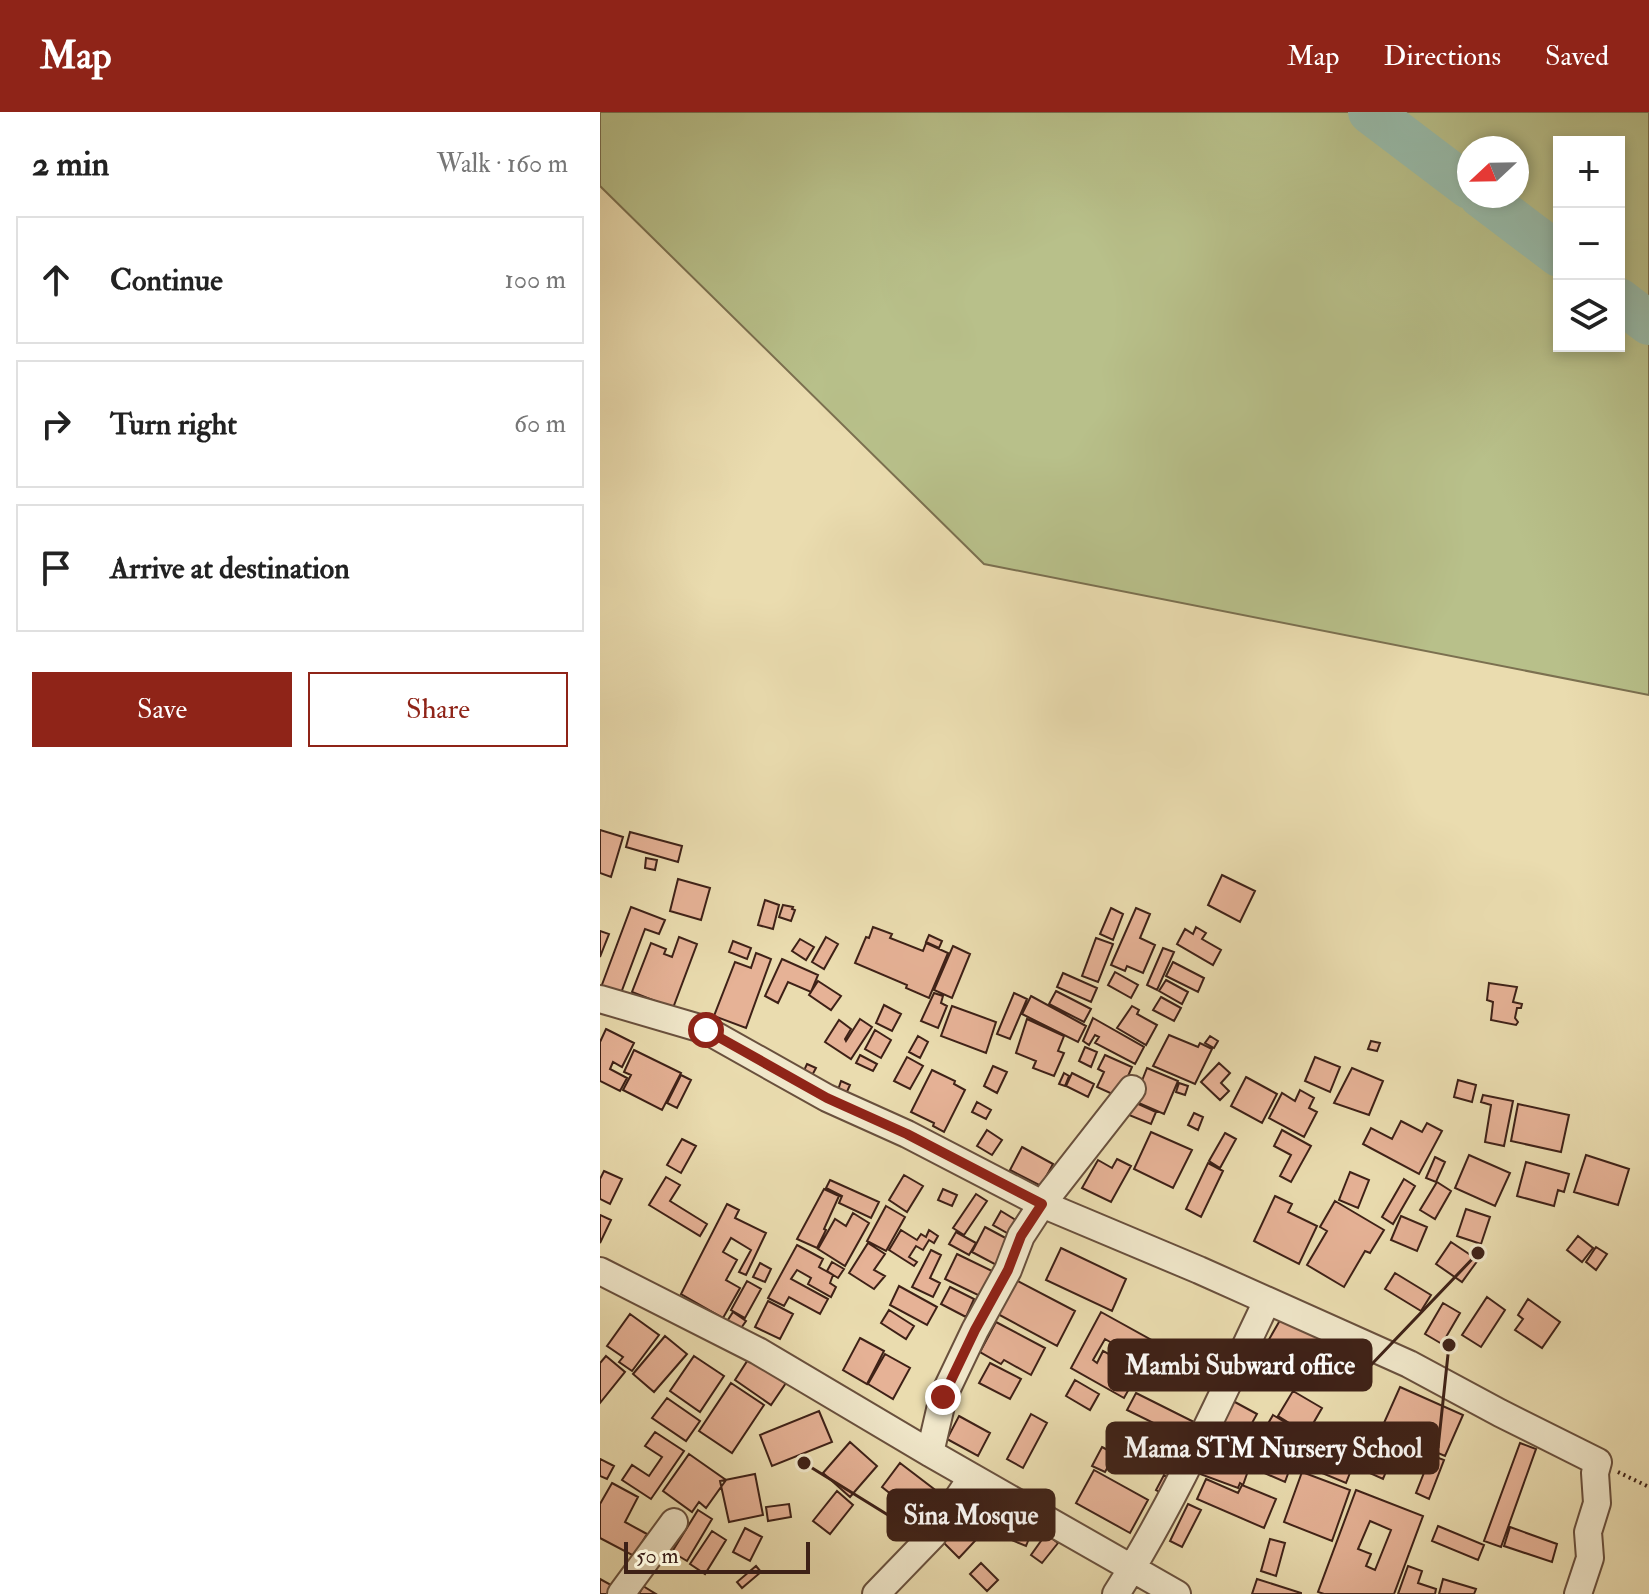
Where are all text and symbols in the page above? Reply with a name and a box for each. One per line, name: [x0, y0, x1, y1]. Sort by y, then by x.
text: Map: [40, 32, 111, 80]
text: Map: [1287, 39, 1340, 74]
text: Directions: [1384, 39, 1501, 74]
text: Saved: [1545, 39, 1609, 74]
north arrow: [1457, 136, 1529, 208]
map controls: [1553, 136, 1625, 352]
button: +: [1553, 136, 1625, 208]
text: 2 min: [32, 143, 109, 186]
text: Walk · 160 m: [437, 148, 568, 180]
button: −: [1553, 208, 1625, 280]
icon: ahead: [34, 258, 78, 302]
text: Continue: [110, 262, 223, 299]
text: 100 m: [505, 264, 566, 296]
button: layers: [1553, 280, 1625, 352]
icon: right: [34, 402, 78, 446]
text: Turn right: [110, 406, 237, 443]
text: 60 m: [514, 408, 566, 440]
icon: arrive: [34, 546, 78, 590]
text: Arrive at destination: [110, 550, 350, 587]
button: Save: [32, 672, 292, 747]
button: Share: [308, 672, 568, 747]
route start: [688, 1012, 724, 1048]
callout: Mambi Subward office: [1109, 1340, 1371, 1390]
text: Mambi Subward office: [1124, 1350, 1355, 1382]
route end: [925, 1379, 961, 1415]
callout: Mama STM Nursery School: [1107, 1423, 1438, 1473]
text: Mama STM Nursery School: [1123, 1433, 1423, 1466]
callout: Sina Mosque: [888, 1490, 1054, 1540]
text: Sina Mosque: [904, 1500, 1039, 1533]
scale bar: [624, 1538, 810, 1574]
text: 50 m: [636, 1542, 678, 1570]

